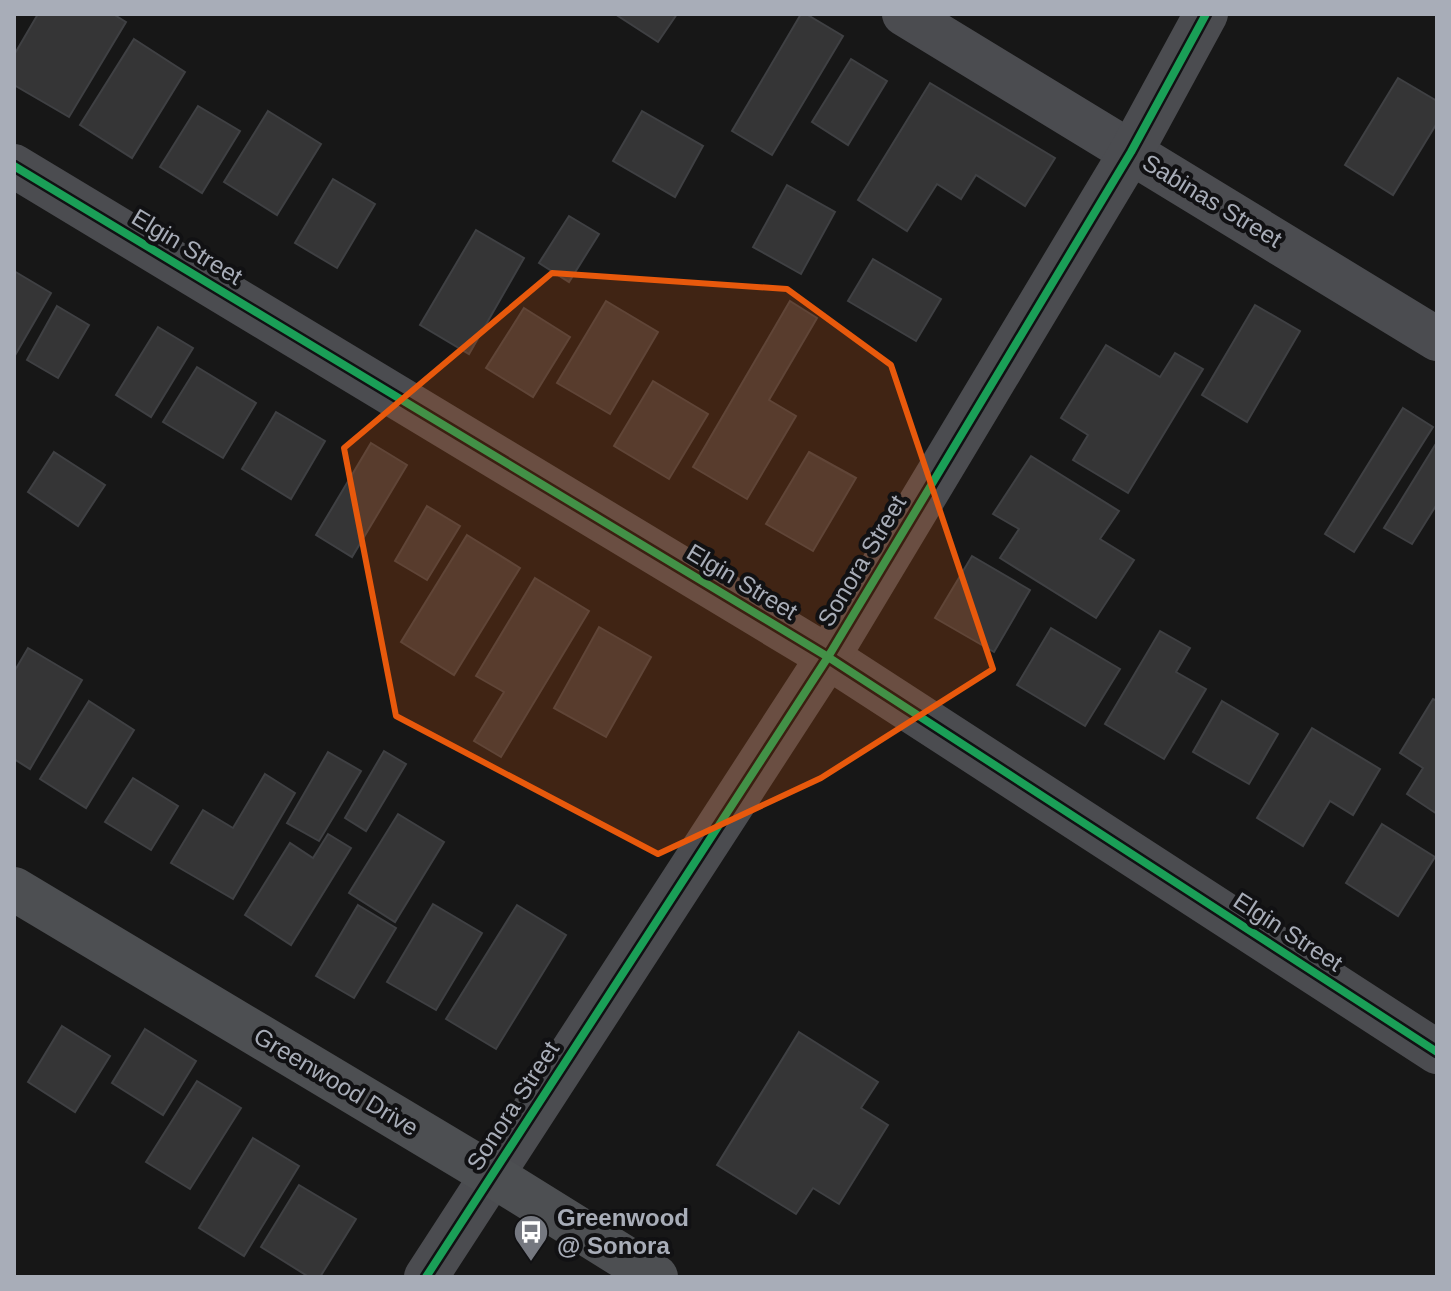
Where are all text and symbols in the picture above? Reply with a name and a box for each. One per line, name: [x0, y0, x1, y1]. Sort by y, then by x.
street label: Sabinas Street: [1138, 148, 1287, 253]
street label: Elgin Street: [127, 203, 248, 290]
street label: Sonora Street: [812, 490, 911, 631]
street label: Elgin Street: [682, 538, 803, 625]
street label: Elgin Street: [1229, 886, 1348, 977]
street label: Greenwood Drive: [249, 1022, 423, 1141]
street label: Sonora Street: [461, 1036, 564, 1175]
place label: Greenwood @ Sonora: [557, 1204, 689, 1259]
bus stop icon: Greenwood @ Sonora: [512, 1213, 550, 1263]

